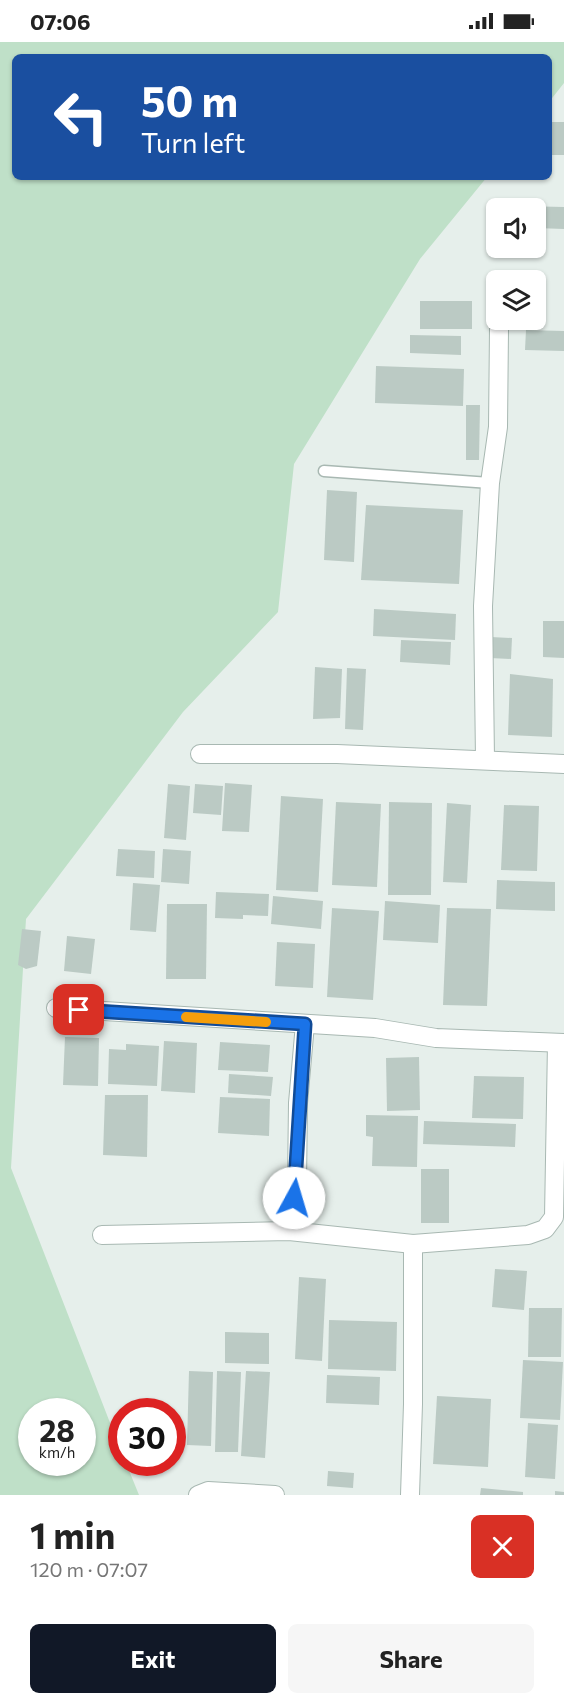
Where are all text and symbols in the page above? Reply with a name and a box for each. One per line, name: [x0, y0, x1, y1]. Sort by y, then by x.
text: 07:06: [30, 8, 91, 35]
text: 50 m: [141, 74, 238, 126]
icon: left: [42, 78, 120, 156]
text: Turn left: [141, 126, 245, 159]
map controls: [486, 198, 546, 330]
button: sound: [486, 198, 546, 258]
button: layers: [486, 270, 546, 330]
pin: [53, 984, 104, 1035]
icon: arrive: [62, 993, 95, 1026]
position arrow: [262, 1166, 326, 1230]
speed limit sign: 30: [108, 1398, 186, 1476]
text: 28: [39, 1411, 75, 1448]
text: km/h: [39, 1443, 75, 1461]
text: 1 min: [30, 1512, 115, 1556]
button: close: [471, 1515, 534, 1578]
text: 120 m · 07:07: [30, 1557, 148, 1581]
button: Exit: [30, 1624, 276, 1693]
button: Share: [288, 1624, 534, 1693]

